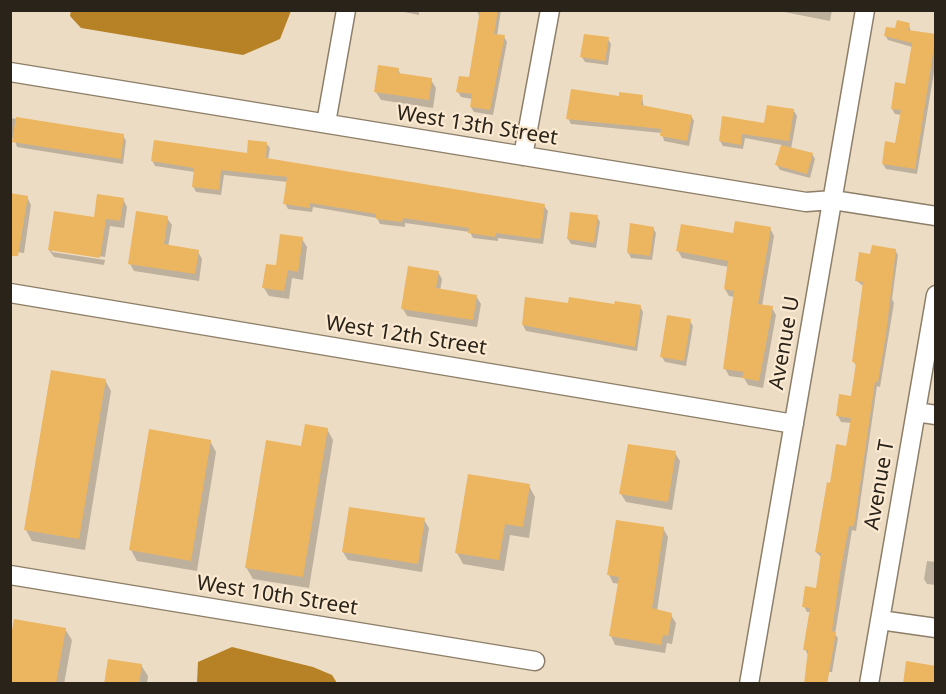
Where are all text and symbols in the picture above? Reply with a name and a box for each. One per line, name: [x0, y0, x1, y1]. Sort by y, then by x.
street label: West 13th Street: [395, 101, 559, 151]
street label: Avenue U: [764, 294, 806, 392]
street label: West 12th Street: [324, 311, 488, 361]
street label: Avenue T: [860, 438, 900, 532]
street label: West 10th Street: [195, 571, 359, 621]

